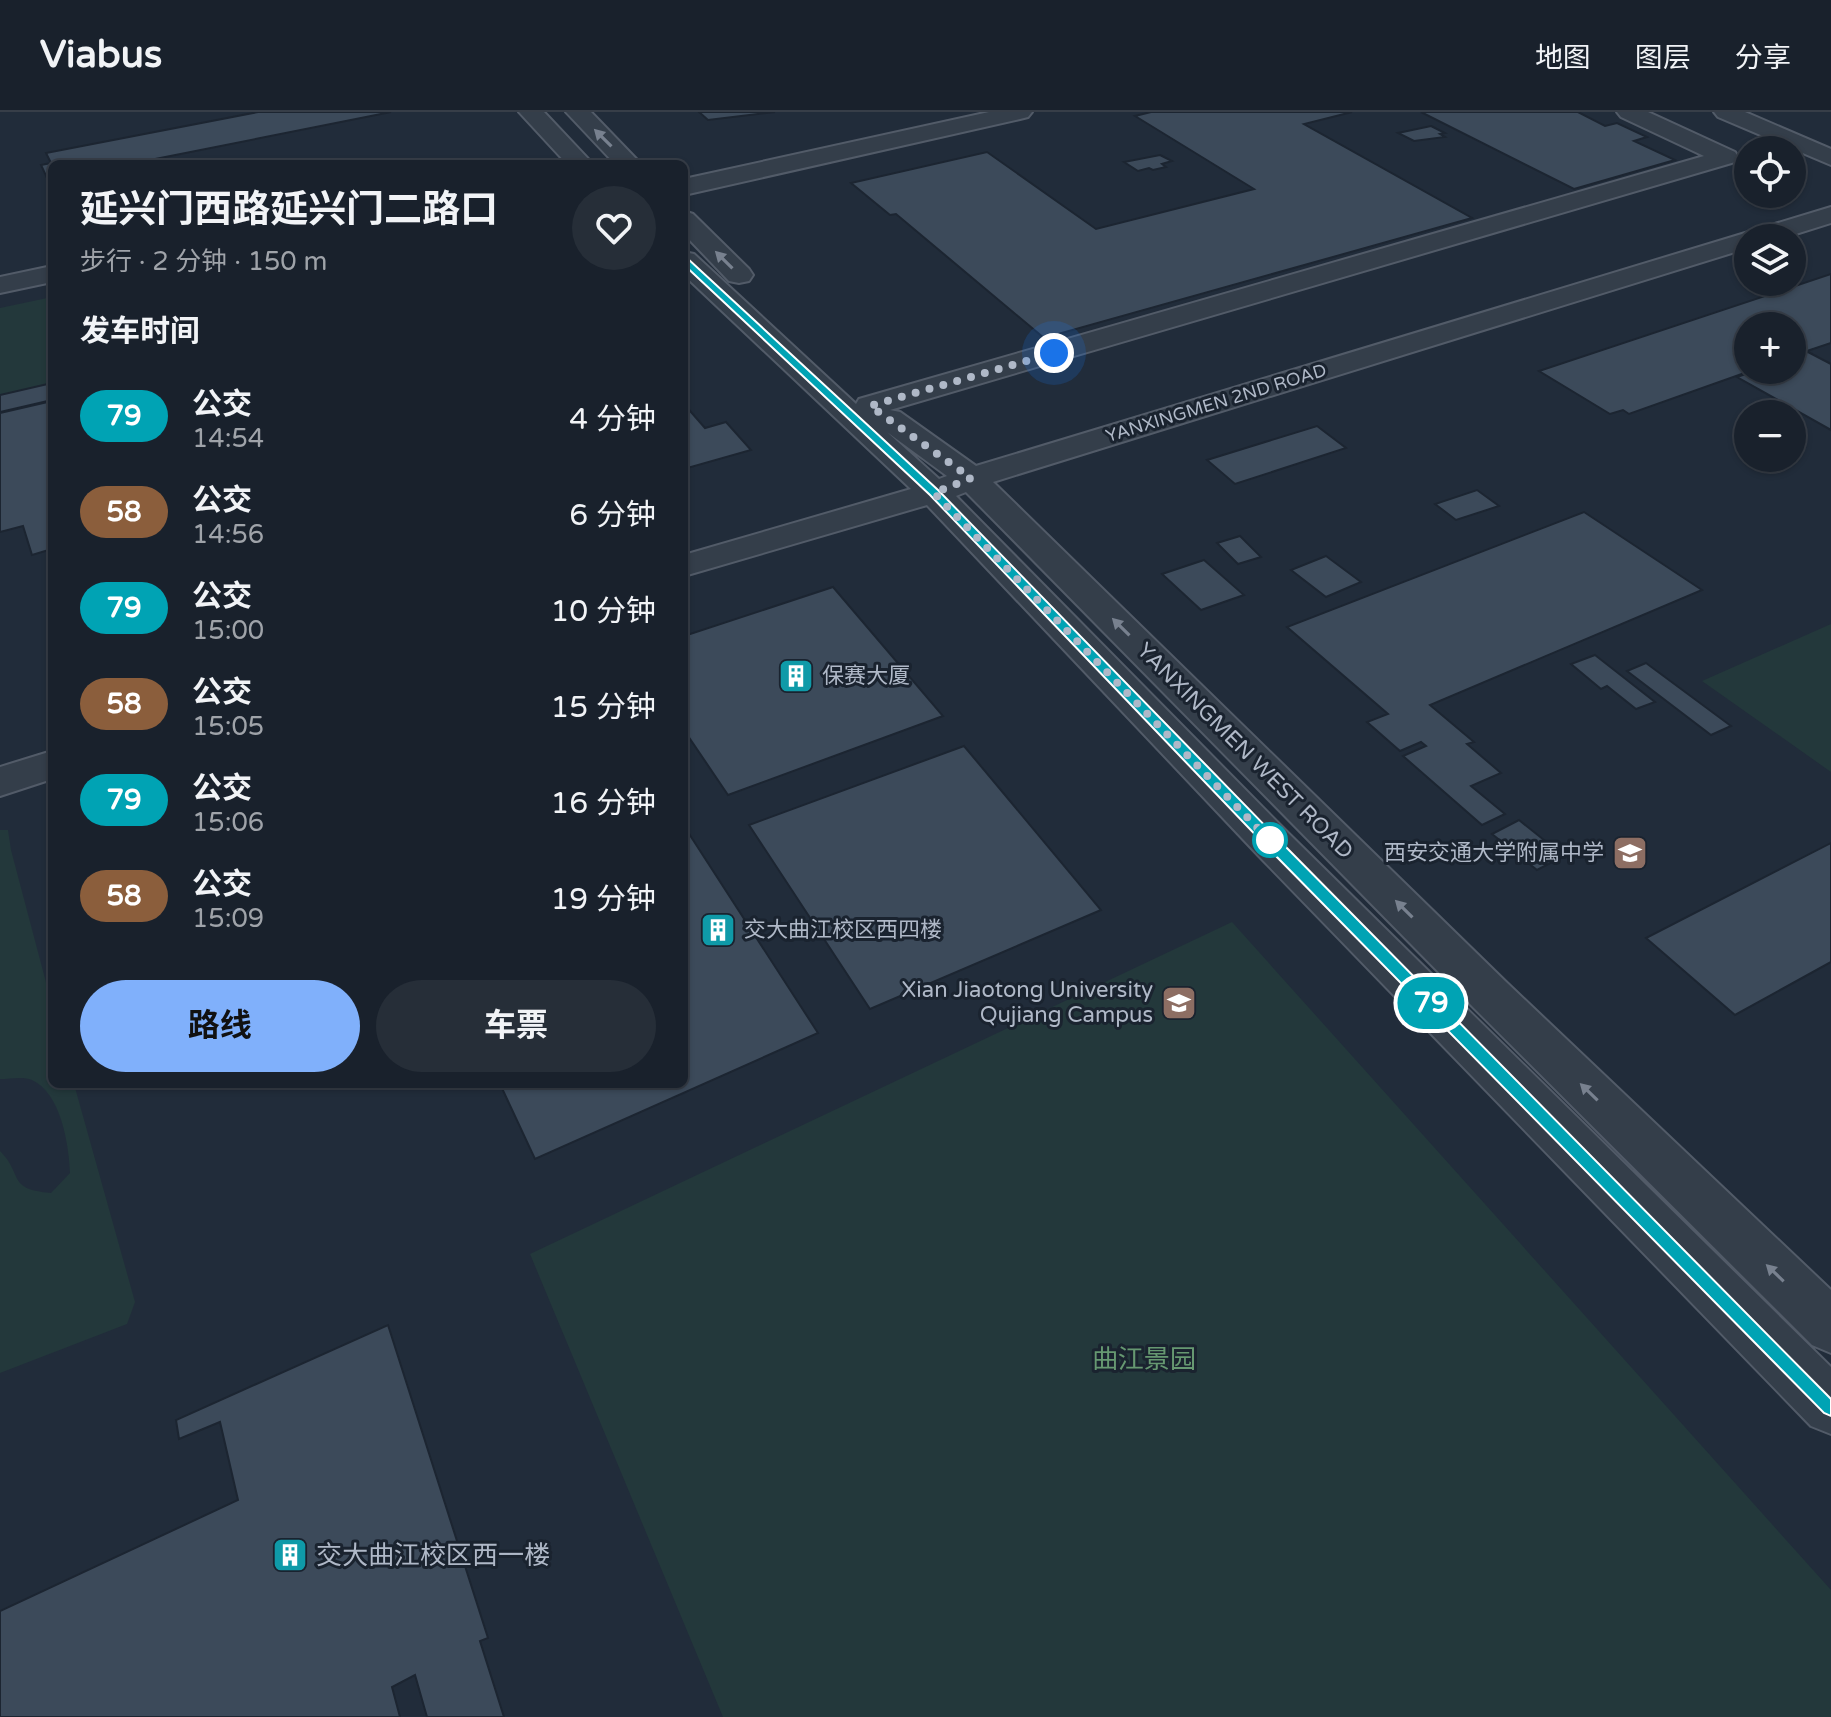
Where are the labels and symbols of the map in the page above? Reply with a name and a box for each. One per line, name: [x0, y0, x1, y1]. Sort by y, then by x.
one-way arrow: [594, 129, 613, 148]
one-way arrow: [716, 251, 734, 270]
your location: [1034, 333, 1074, 373]
street label: YANXINGMEN 2ND ROAD: [1103, 359, 1329, 447]
one-way arrow: [1111, 617, 1130, 636]
street label: YANXINGMEN WEST ROAD: [1131, 637, 1359, 865]
building icon: 保赛大厦: [777, 657, 815, 695]
place label: 保赛大厦: [822, 663, 910, 689]
unlabelled marker: [1253, 823, 1287, 857]
school or university icon: 西安交通大学附属中学: [1611, 834, 1649, 872]
place label: 西安交通大学附属中学: [1384, 840, 1604, 866]
one-way arrow: [1395, 900, 1414, 919]
building icon: 交大曲江校区西四楼: [699, 911, 737, 949]
place label: 交大曲江校区西四楼: [744, 917, 942, 943]
place label: Xian Jiaotong University Qujiang Campus: [902, 977, 1153, 1028]
line badge: 79: [1395, 977, 1467, 1029]
school or university icon: Xian Jiaotong University Qujiang Campus: [1160, 984, 1198, 1022]
one-way arrow: [1580, 1083, 1599, 1101]
one-way arrow: [1766, 1264, 1785, 1283]
park label: 曲江景园: [1092, 1344, 1196, 1375]
building icon: 交大曲江校区西一楼: [271, 1536, 309, 1574]
place label: 交大曲江校区西一楼: [316, 1540, 550, 1571]

